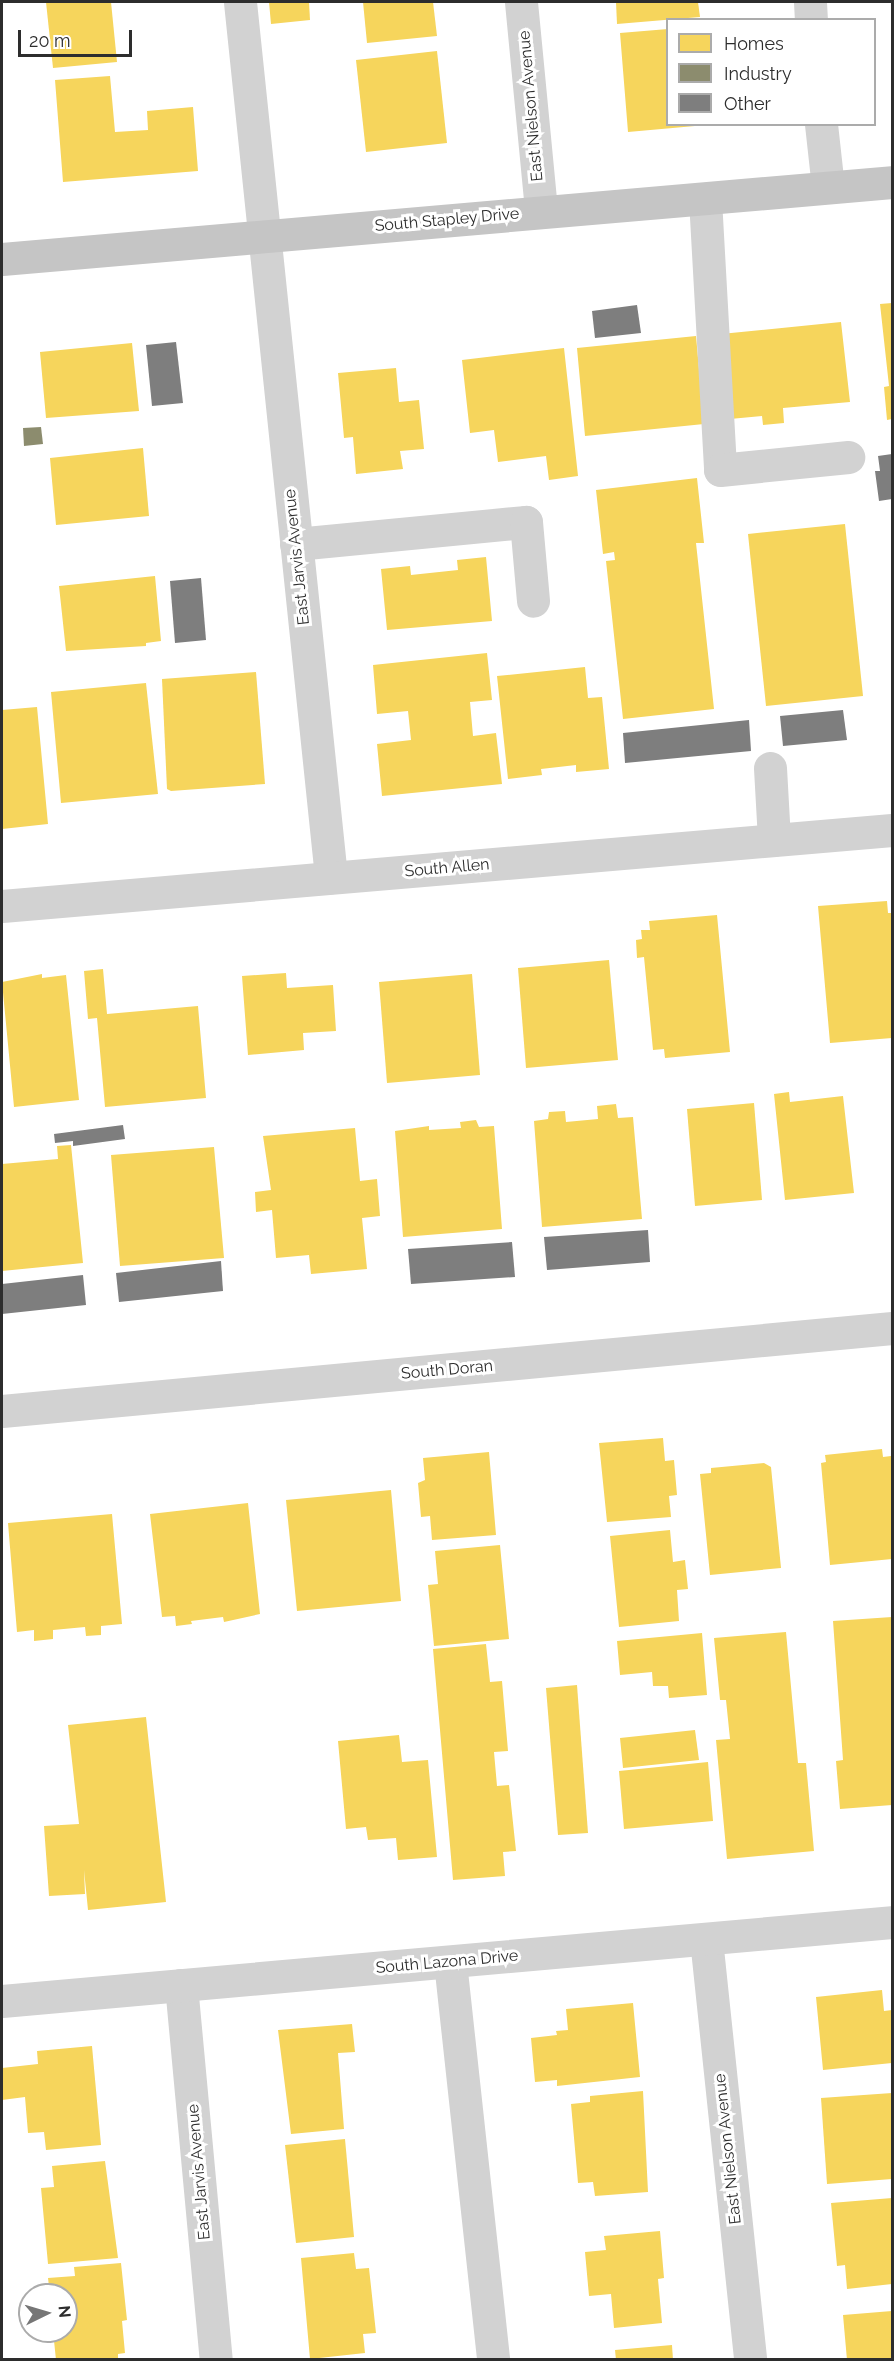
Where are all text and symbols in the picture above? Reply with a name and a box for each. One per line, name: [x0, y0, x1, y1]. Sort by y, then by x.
scale bar: [21, 18, 135, 56]
legend: [666, 18, 876, 126]
street label: East Nielson Avenue: [515, 29, 547, 183]
text: 20 m: [29, 30, 71, 51]
text: Homes: [724, 33, 784, 54]
text: Industry: [724, 63, 792, 84]
text: Other: [724, 93, 771, 114]
street label: South Stapley Drive: [374, 204, 520, 236]
street label: East Jarvis Avenue: [280, 488, 314, 626]
street label: South Allen: [403, 855, 491, 881]
street label: South Doran: [400, 1356, 494, 1384]
street label: South Lazona Drive: [375, 1946, 519, 1978]
street label: East Nielson Avenue: [711, 2072, 745, 2226]
street label: East Jarvis Avenue: [183, 2103, 215, 2241]
north arrow: [18, 2283, 78, 2343]
text: N: [54, 2305, 74, 2318]

